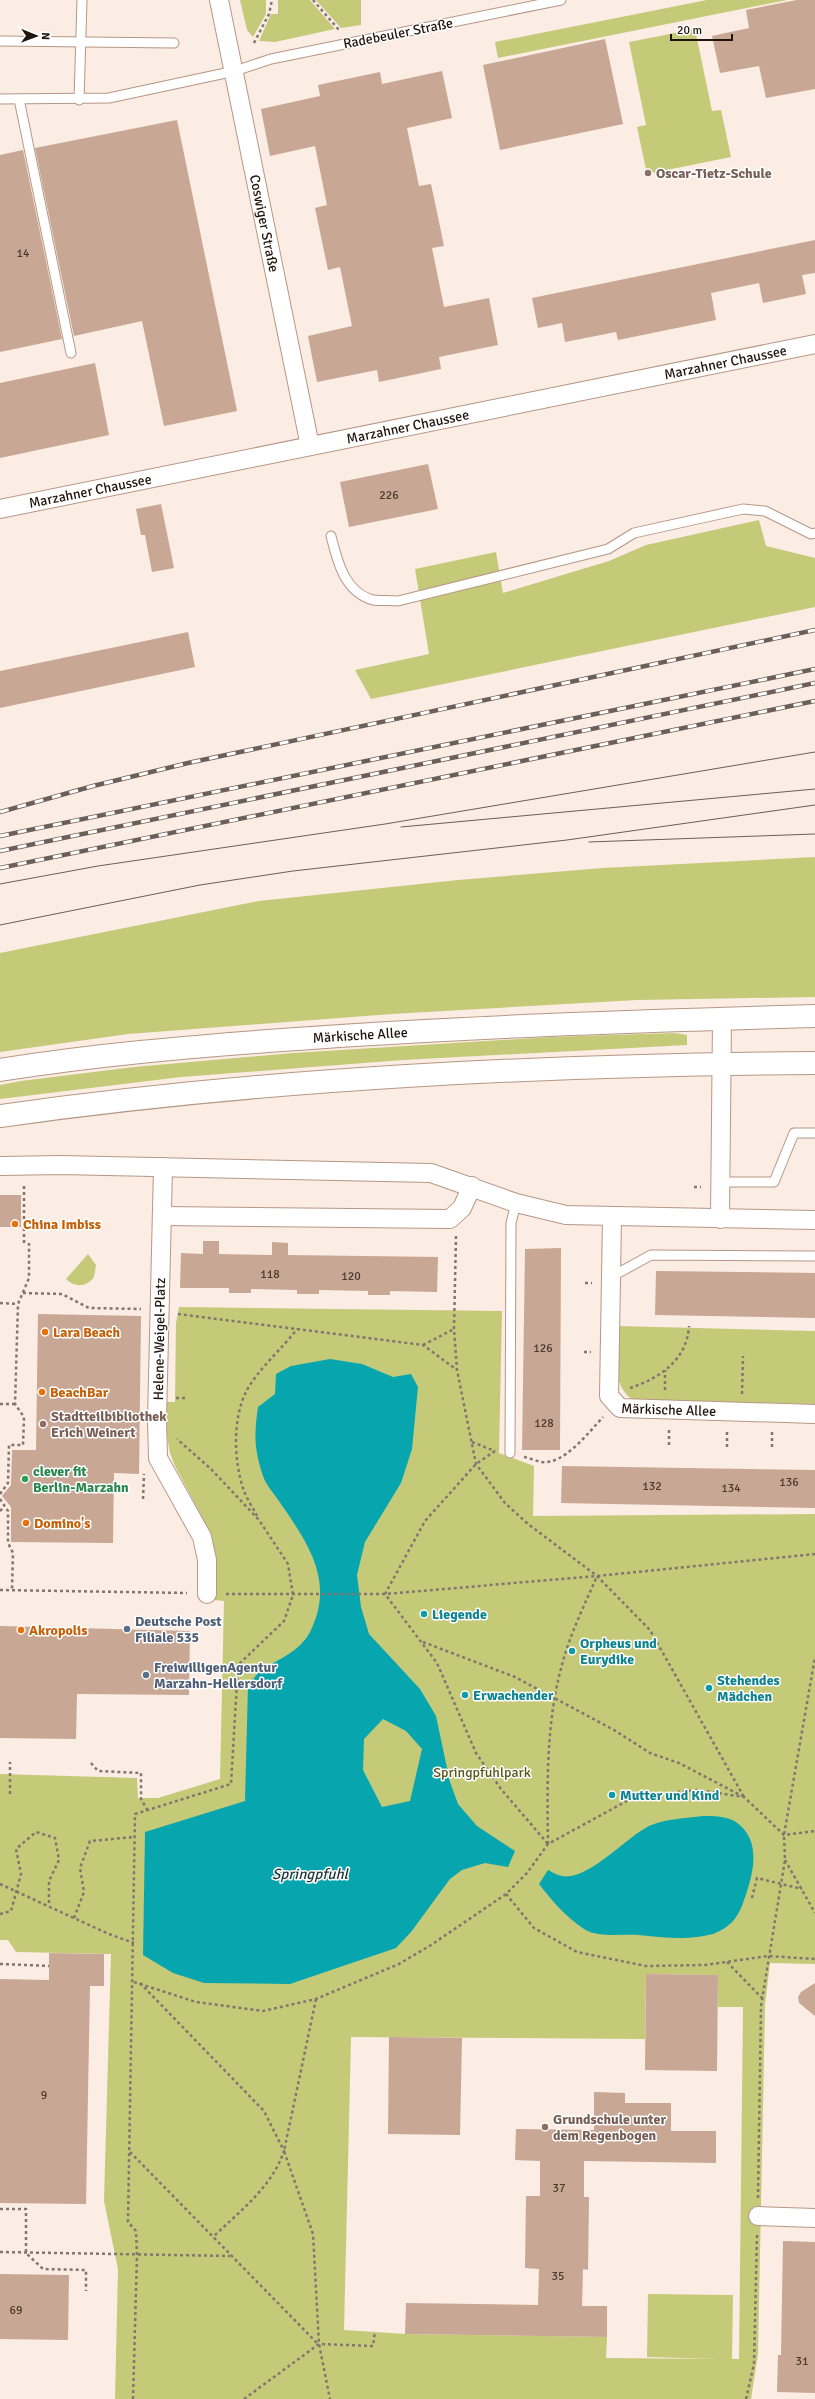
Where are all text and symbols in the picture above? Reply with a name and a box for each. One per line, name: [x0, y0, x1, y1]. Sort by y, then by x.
street label: Radebeuler Straße: [342, 14, 455, 52]
north arrow: [16, 16, 56, 56]
scale bar: [671, 16, 732, 42]
text: 20 m: [677, 23, 702, 38]
text: N: [39, 32, 52, 40]
place label: Oscar-Tietz-Schule: [656, 165, 772, 182]
marker: Oscar-Tietz-Schule: [643, 168, 653, 178]
street label: Coswiger Straße: [246, 173, 282, 274]
house number: 14: [17, 246, 30, 261]
street label: Marzahner Chaussee: [663, 342, 788, 383]
street label: Marzahner Chaussee: [345, 406, 471, 448]
street label: Marzahner Chaussee: [27, 471, 153, 512]
house number: 226: [379, 488, 399, 503]
street label: Märkische Allee: [312, 1024, 408, 1047]
place label: China Imbiss: [23, 1216, 101, 1233]
marker: China Imbiss: [10, 1219, 20, 1229]
house number: 118: [260, 1267, 280, 1282]
house number: 120: [341, 1269, 361, 1284]
street label: Helene-Weigel-Platz: [150, 1277, 169, 1401]
place label: Lara Beach: [53, 1324, 120, 1341]
marker: Lara Beach: [40, 1327, 50, 1337]
house number: 126: [533, 1341, 553, 1356]
place label: BeachBar: [50, 1384, 109, 1401]
marker: BeachBar: [37, 1387, 47, 1397]
street label: Märkische Allee: [621, 1400, 716, 1420]
place label: Stadtteilbibliothek Erich Weinert: [51, 1408, 167, 1441]
house number: 128: [534, 1416, 554, 1431]
marker: Stadtteilbibliothek Erich Weinert: [38, 1419, 48, 1429]
place label: clever fit Berlin-Marzahn: [33, 1463, 129, 1496]
marker: clever fit Berlin-Marzahn: [20, 1474, 30, 1484]
house number: 136: [779, 1475, 799, 1490]
house number: 132: [642, 1479, 662, 1494]
house number: 134: [721, 1481, 741, 1496]
place label: Domino's: [34, 1515, 91, 1532]
marker: Domino's: [21, 1518, 31, 1528]
place label: Liegende: [432, 1606, 487, 1623]
marker: Liegende: [419, 1609, 429, 1619]
place label: Deutsche Post Filiale 535: [135, 1613, 222, 1646]
place label: Akropolis: [29, 1622, 87, 1639]
marker: Deutsche Post Filiale 535: [122, 1624, 132, 1634]
marker: Akropolis: [16, 1625, 26, 1635]
place label: Orpheus und Eurydike: [580, 1635, 657, 1668]
marker: Orpheus und Eurydike: [567, 1646, 577, 1656]
place label: FreiwilligenAgentur Marzahn-Hellersdorf: [154, 1659, 283, 1692]
marker: FreiwilligenAgentur Marzahn-Hellersdorf: [141, 1670, 151, 1680]
place label: Stehendes Mädchen: [717, 1672, 780, 1705]
marker: Stehendes Mädchen: [704, 1683, 714, 1693]
place label: Erwachender: [473, 1687, 554, 1704]
marker: Erwachender: [460, 1690, 470, 1700]
park label: Springpfuhlpark: [433, 1764, 531, 1781]
place label: Mutter und Kind: [620, 1787, 720, 1804]
marker: Mutter und Kind: [607, 1790, 617, 1800]
water label: Springpfuhl: [272, 1865, 350, 1883]
house number: 9: [41, 2088, 47, 2103]
place label: Grundschule unter dem Regenbogen: [553, 2111, 666, 2144]
marker: Grundschule unter dem Regenbogen: [540, 2122, 550, 2132]
house number: 37: [553, 2181, 565, 2196]
house number: 35: [552, 2269, 564, 2284]
house number: 69: [10, 2303, 22, 2318]
house number: 31: [796, 2354, 808, 2369]

